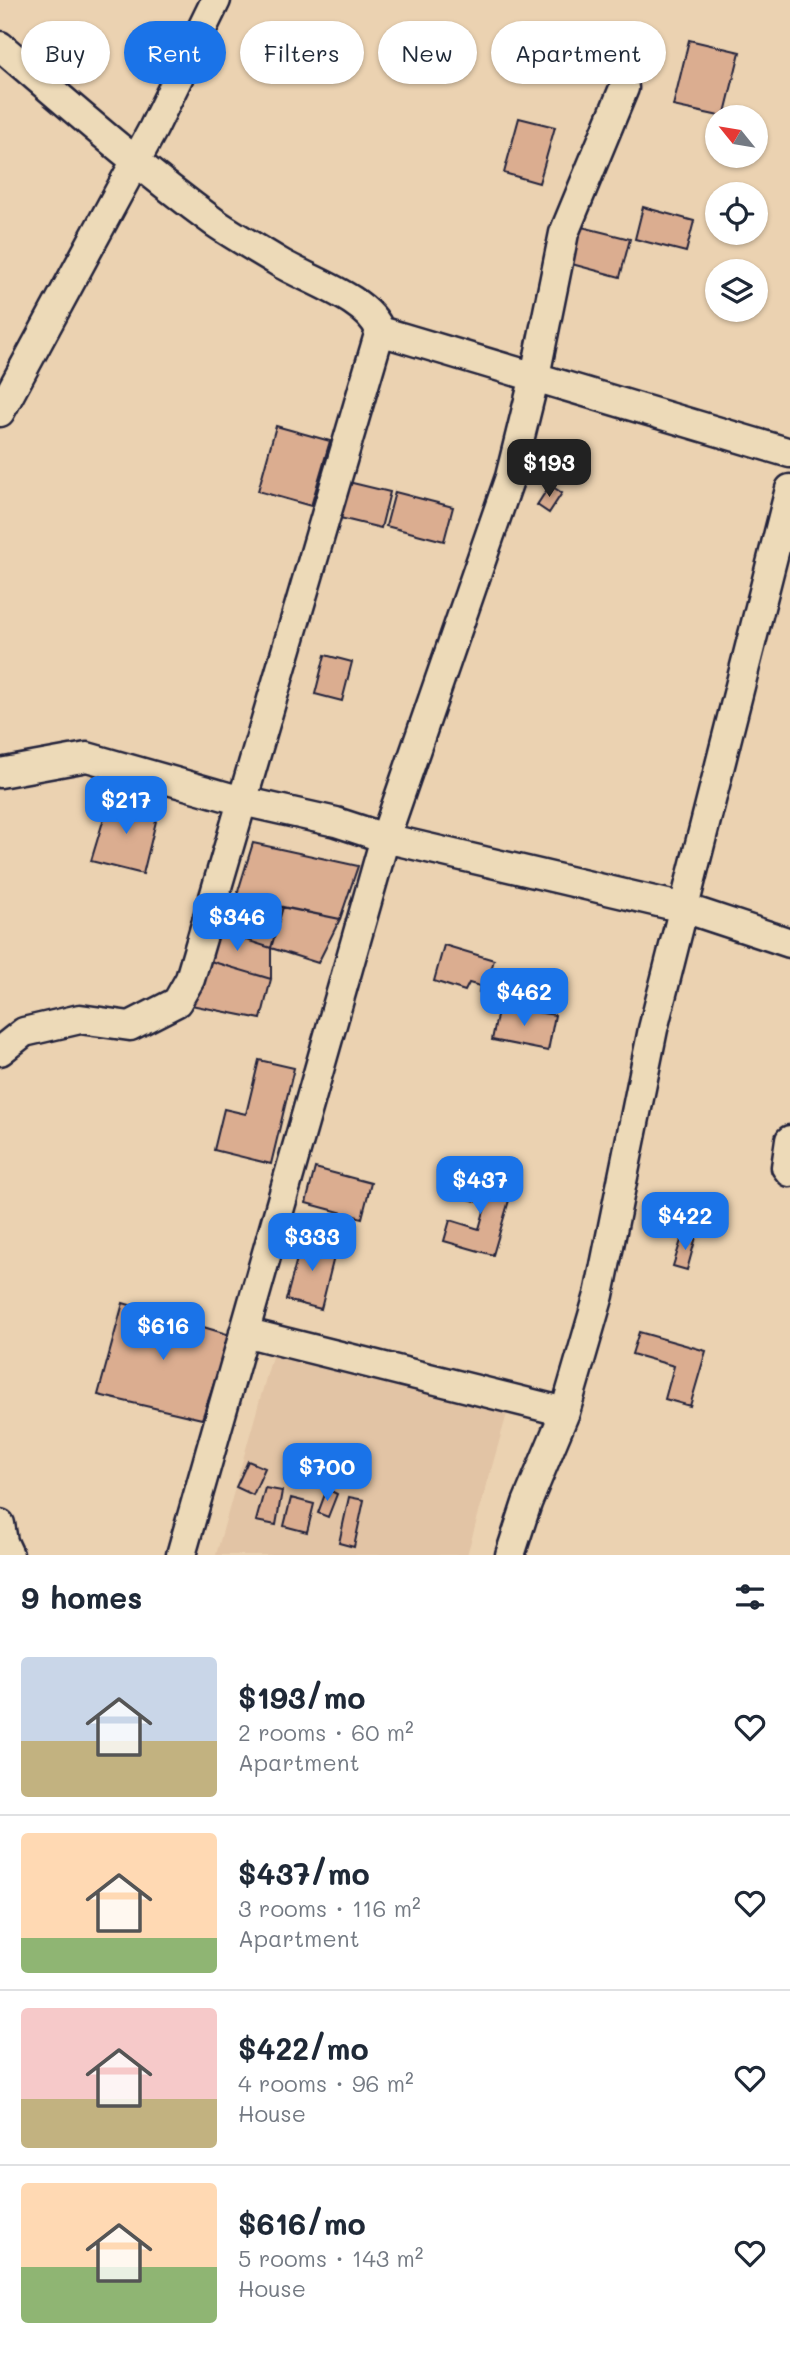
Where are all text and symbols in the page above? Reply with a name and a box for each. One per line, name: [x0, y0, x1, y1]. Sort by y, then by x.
chip: Buy: [21, 21, 110, 84]
chip: Rent: [124, 21, 226, 84]
chip: Filters: [240, 21, 364, 84]
chip: New: [378, 21, 477, 84]
chip: Apartment: [491, 21, 666, 84]
north arrow: [705, 105, 768, 168]
map controls: [705, 105, 768, 322]
button: locate: [705, 182, 768, 245]
button: layers: [705, 259, 768, 322]
pin: $193: [508, 440, 590, 499]
text: $193: [523, 447, 575, 477]
pin: $217: [85, 776, 167, 836]
text: $217: [101, 784, 151, 814]
pin: $346: [196, 894, 278, 953]
text: $346: [209, 901, 265, 931]
pin: $462: [483, 968, 565, 1028]
text: $462: [496, 976, 552, 1006]
pin: $437: [439, 1156, 521, 1216]
text: $437: [452, 1164, 508, 1194]
pin: $422: [644, 1192, 726, 1252]
text: $422: [658, 1200, 712, 1230]
pin: $333: [271, 1214, 353, 1273]
text: $333: [284, 1221, 340, 1251]
pin: $616: [122, 1302, 204, 1362]
text: $616: [137, 1310, 189, 1340]
pin: $700: [286, 1444, 368, 1503]
text: $700: [299, 1451, 355, 1481]
text: 9 homes: [21, 1577, 142, 1617]
icon: filters: [731, 1578, 769, 1616]
text: $193/mo: [238, 1677, 365, 1717]
icon: home: [77, 1685, 161, 1769]
icon: heart: [731, 1708, 769, 1746]
text: 2 rooms · 60 m²: [238, 1717, 414, 1747]
text: Apartment: [238, 1747, 360, 1777]
text: $437/mo: [238, 1853, 370, 1893]
icon: home: [77, 1861, 161, 1945]
icon: heart: [731, 1884, 769, 1922]
text: 3 rooms · 116 m²: [238, 1893, 421, 1923]
text: Apartment: [238, 1923, 360, 1953]
text: $422/mo: [238, 2028, 369, 2068]
icon: home: [77, 2036, 161, 2120]
icon: heart: [731, 2059, 769, 2097]
text: 4 rooms · 96 m²: [238, 2068, 414, 2098]
text: House: [238, 2098, 306, 2128]
text: $616/mo: [238, 2203, 366, 2243]
icon: home: [77, 2211, 161, 2295]
icon: heart: [731, 2234, 769, 2272]
text: 5 rooms · 143 m²: [238, 2243, 424, 2273]
text: House: [238, 2273, 306, 2303]

